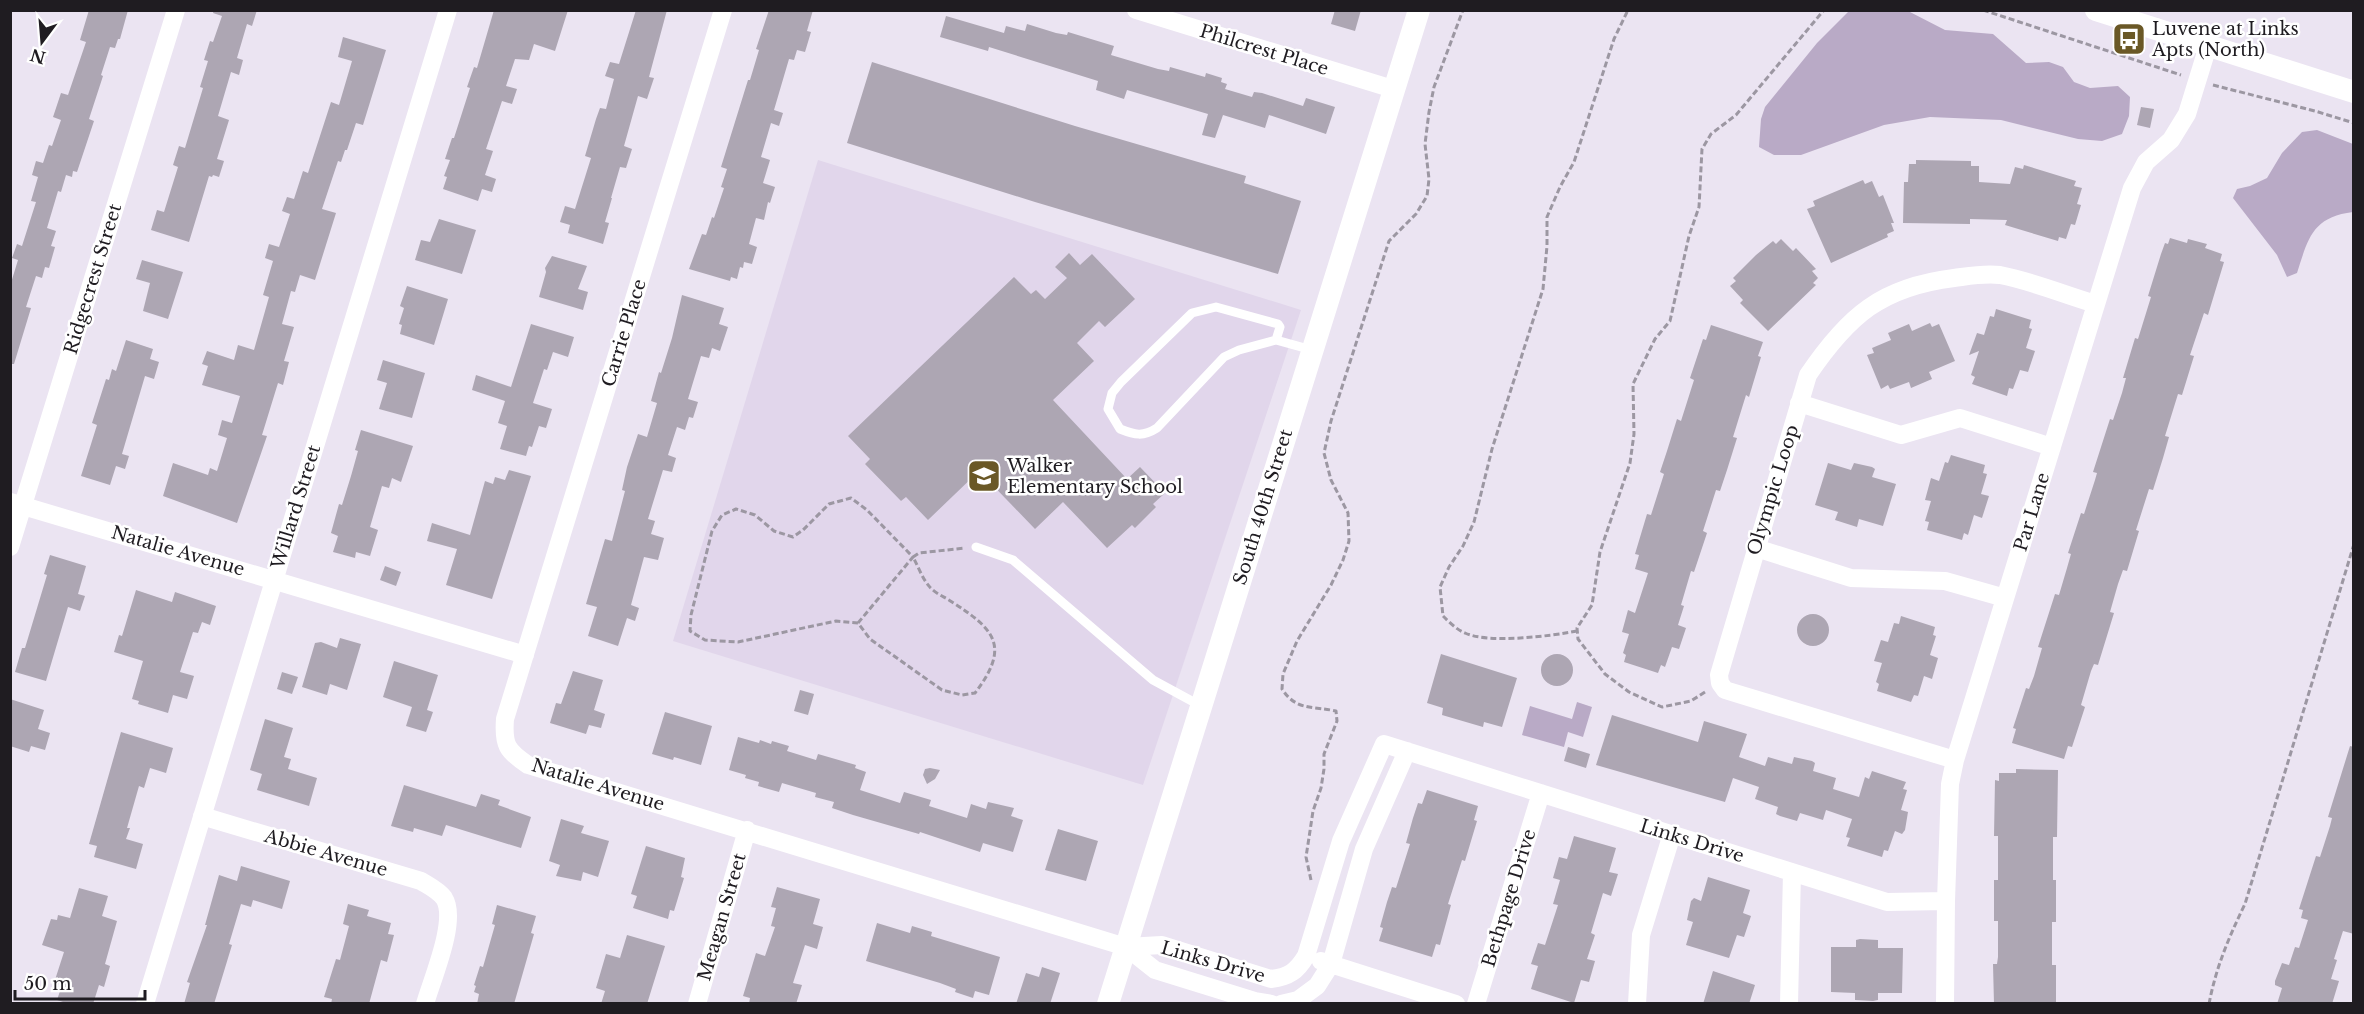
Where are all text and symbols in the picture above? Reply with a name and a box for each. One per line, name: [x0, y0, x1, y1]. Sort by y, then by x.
north arrow: [12, 12, 72, 72]
place label: Luvene at Links Apts (North): [2151, 18, 2299, 61]
street label: Philcrest Place: [1197, 20, 1331, 80]
bus stop icon: Luvene at Links Apts (North): [2111, 21, 2147, 57]
text: N: [28, 45, 48, 68]
street label: Ridgecrest Street: [60, 201, 126, 357]
street label: Carrie Place: [597, 277, 651, 389]
street label: Olympic Loop: [1743, 422, 1803, 558]
street label: South 40th Street: [1229, 426, 1297, 588]
street label: Willard Street: [266, 442, 325, 573]
place label: Walker Elementary School: [1006, 455, 1183, 498]
school or university icon: Walker Elementary School: [966, 458, 1002, 494]
street label: Par Lane: [2010, 470, 2054, 554]
street label: Natalie Avenue: [109, 521, 247, 581]
street label: Natalie Avenue: [529, 754, 667, 816]
street label: Links Drive: [1637, 815, 1747, 867]
street label: Abbie Avenue: [261, 825, 390, 881]
street label: Bethpage Drive: [1478, 826, 1540, 970]
street label: Meagan Street: [693, 850, 751, 983]
street label: Links Drive: [1158, 937, 1268, 987]
scale bar: [15, 963, 146, 1001]
text: 50 m: [24, 973, 72, 995]

